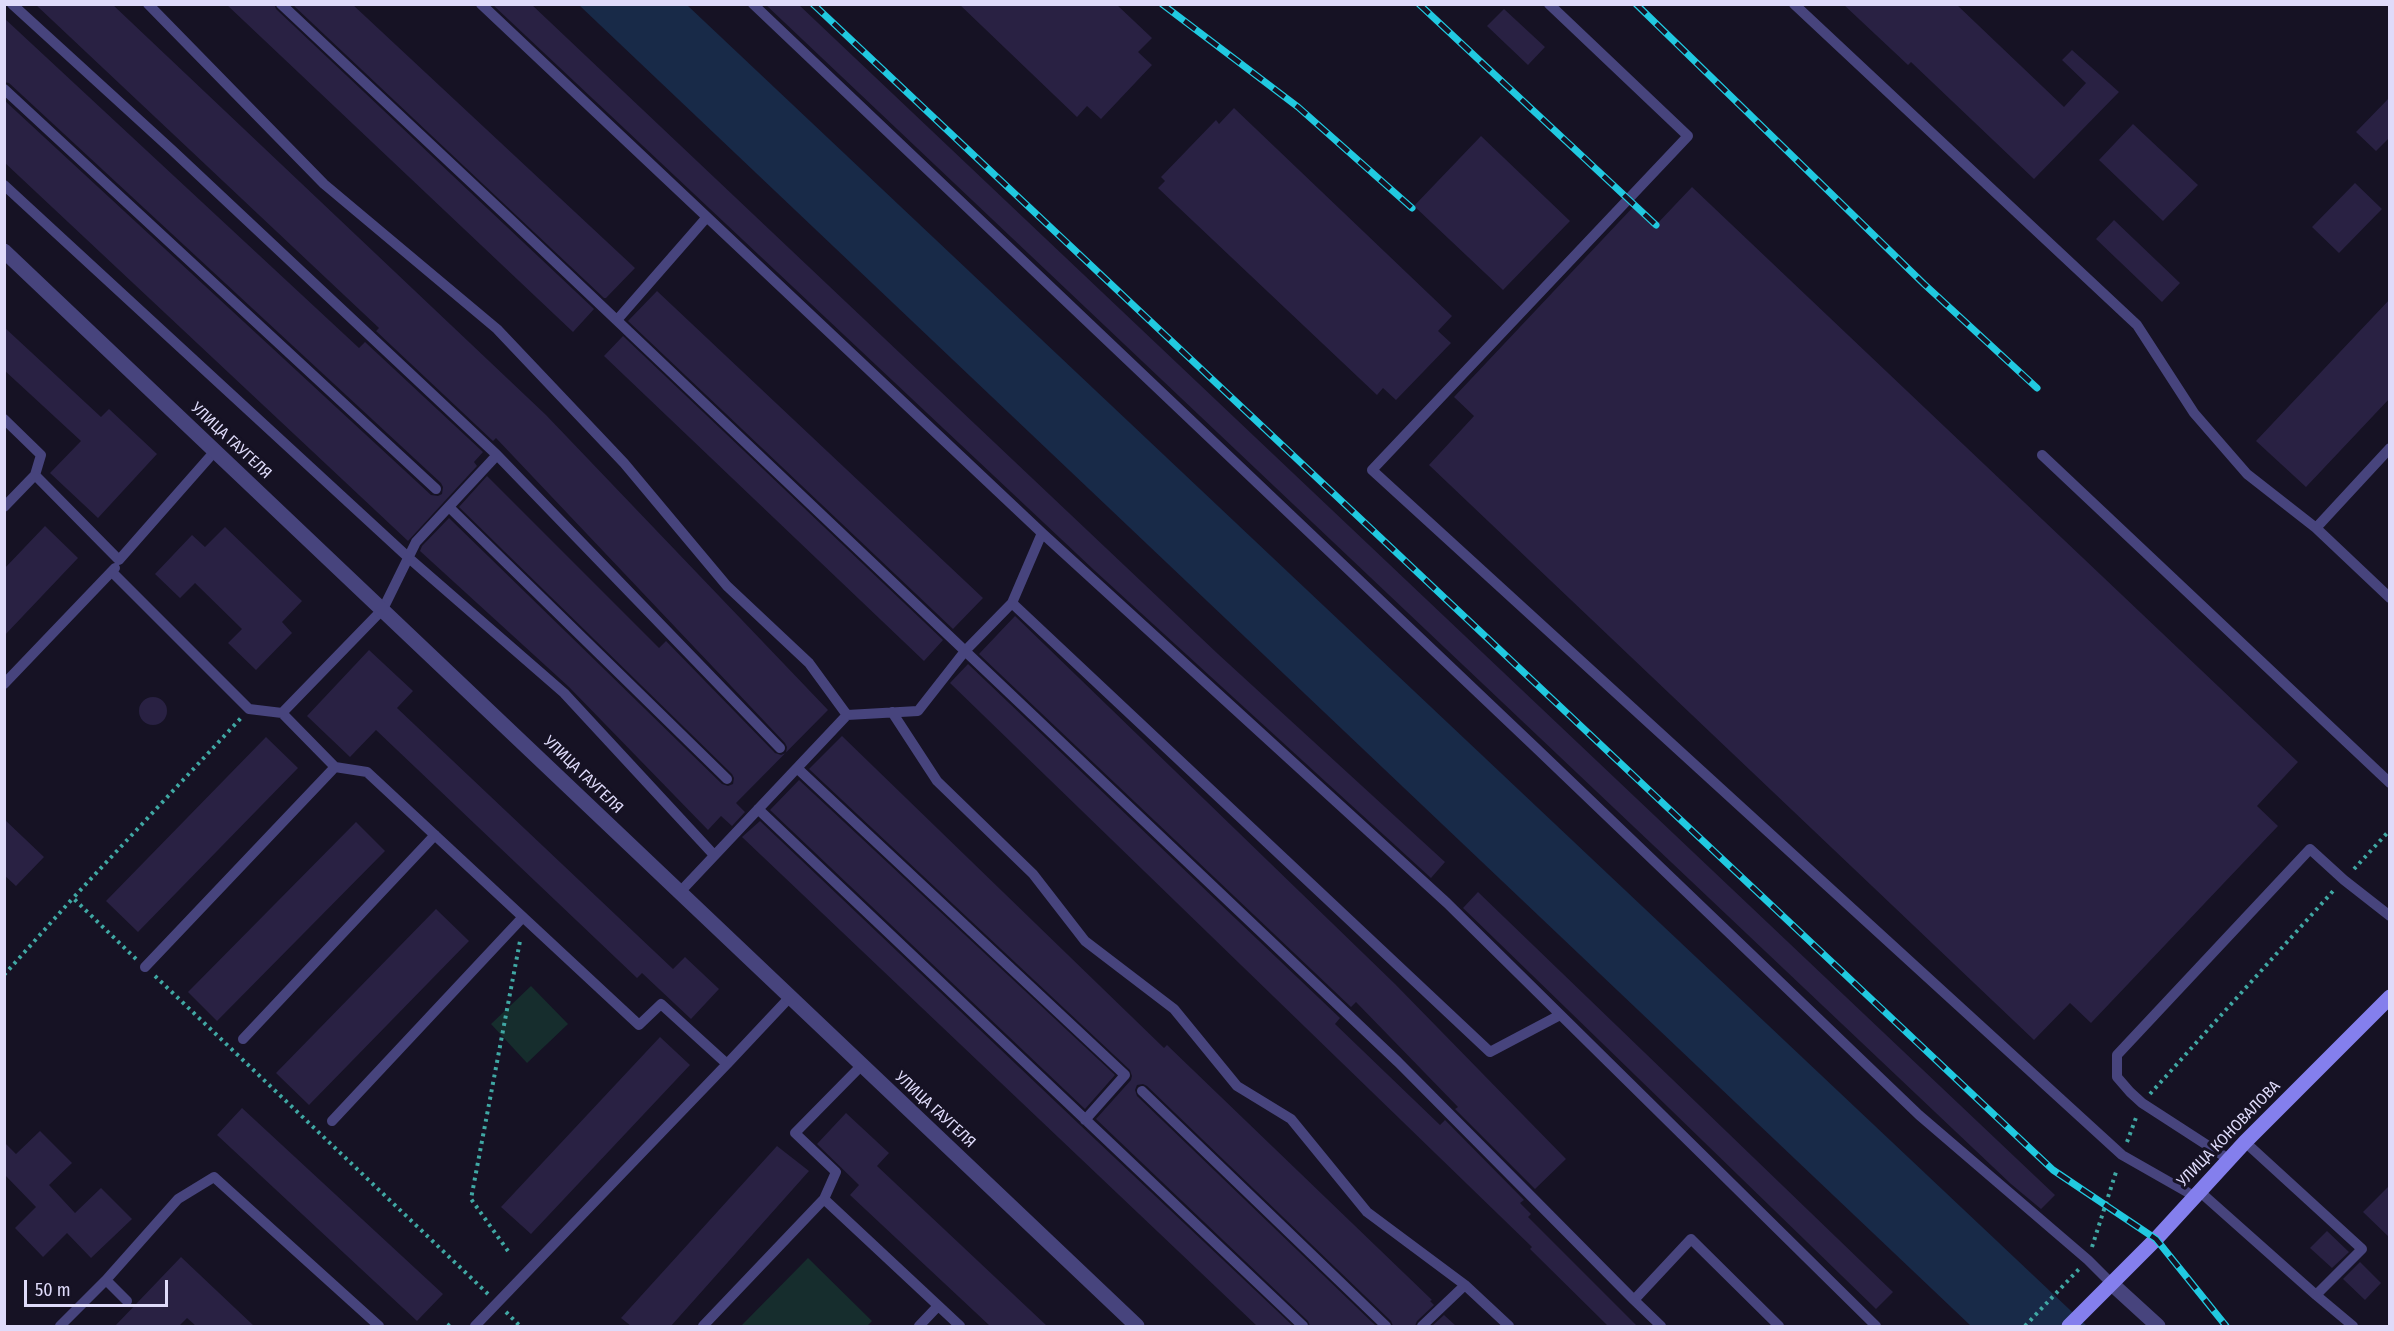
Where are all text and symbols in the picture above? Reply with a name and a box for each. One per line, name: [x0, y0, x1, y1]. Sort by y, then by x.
street label: УЛИЦА ГАУГЕЛЯ: [187, 399, 275, 483]
street label: УЛИЦА ГАУГЕЛЯ: [539, 732, 627, 818]
street label: УЛИЦА ГАУГЕЛЯ: [891, 1068, 979, 1152]
street label: УЛИЦА КОНОВАЛОВА: [2173, 1077, 2285, 1191]
scale bar: [27, 1268, 171, 1306]
text: 50 m: [35, 1279, 71, 1301]

